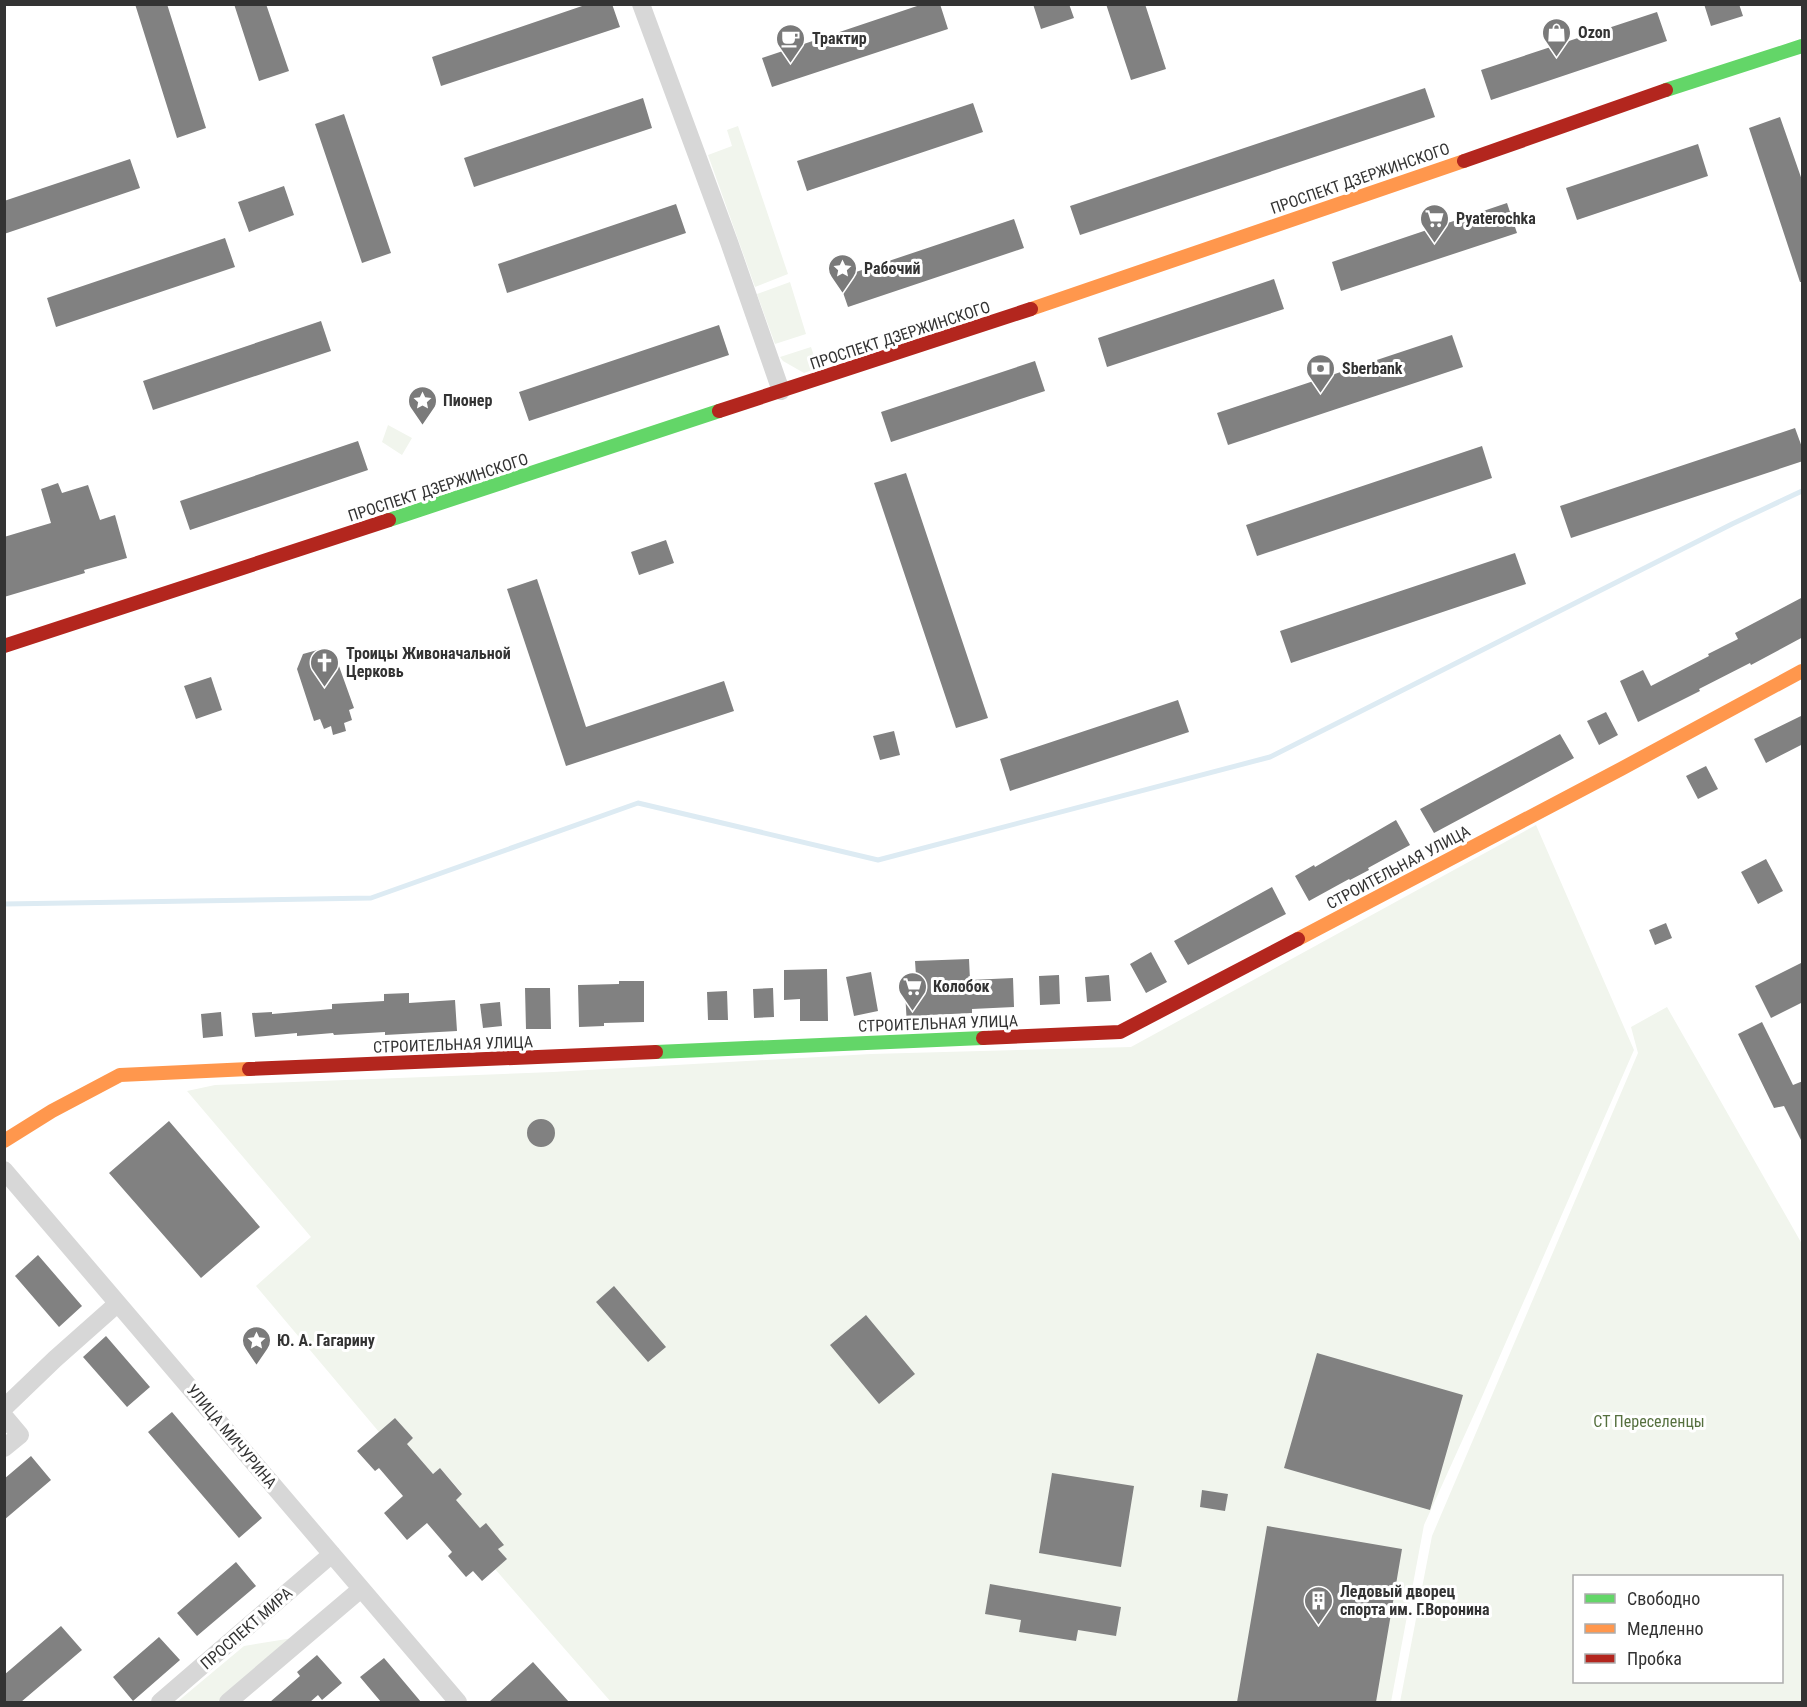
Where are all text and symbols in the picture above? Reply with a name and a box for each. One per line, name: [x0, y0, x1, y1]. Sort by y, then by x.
shop icon: Ozon: [1541, 16, 1573, 58]
cafe icon: Трактир: [775, 22, 807, 64]
place label: Ozon: [1578, 23, 1611, 42]
place label: Трактир: [812, 29, 867, 48]
street label: ПРОСПЕКТ ДЗЕРЖИНСКОГО: [1268, 139, 1452, 218]
supermarket icon: Pyaterochka: [1419, 202, 1451, 244]
place label: Pyaterochka: [1456, 209, 1536, 228]
place icon: Рабочий: [827, 252, 859, 294]
place label: Рабочий: [864, 259, 920, 278]
street label: ПРОСПЕКТ ДЗЕРЖИНСКОГО: [808, 297, 993, 374]
bank icon: Sberbank: [1305, 352, 1337, 394]
place label: Sberbank: [1342, 359, 1403, 378]
place icon: Пионер: [406, 384, 438, 426]
place label: Пионер: [443, 391, 492, 410]
street label: ПРОСПЕКТ ДЗЕРЖИНСКОГО: [346, 449, 531, 526]
place label: Троицы Живоначальной Церковь: [346, 644, 511, 681]
church icon: Троицы Живоначальной Церковь: [309, 646, 341, 688]
street label: СТРОИТЕЛЬНАЯ УЛИЦА: [1323, 822, 1473, 913]
supermarket icon: Колобок: [896, 970, 928, 1012]
place label: Колобок: [933, 977, 990, 996]
street label: СТРОИТЕЛЬНАЯ УЛИЦА: [858, 1011, 1018, 1036]
street label: СТРОИТЕЛЬНАЯ УЛИЦА: [373, 1032, 533, 1057]
place icon: Ю. А. Гагарину: [240, 1324, 272, 1366]
place label: Ю. А. Гагарину: [277, 1331, 375, 1350]
street label: УЛИЦА МИЧУРИНА: [183, 1381, 281, 1492]
park label: СТ Переселенцы: [1593, 1412, 1705, 1431]
legend: [1573, 1575, 1783, 1683]
place label: Ледовый дворец спорта им. Г.Воронина: [1340, 1582, 1490, 1619]
street label: ПРОСПЕКТ МИРА: [197, 1583, 296, 1673]
building icon: Ледовый дворец спорта им. Г.Воронина: [1303, 1584, 1335, 1626]
text: Свободно: [1627, 1588, 1700, 1609]
text: Медленно: [1627, 1618, 1704, 1639]
text: Пробка: [1627, 1648, 1682, 1669]

